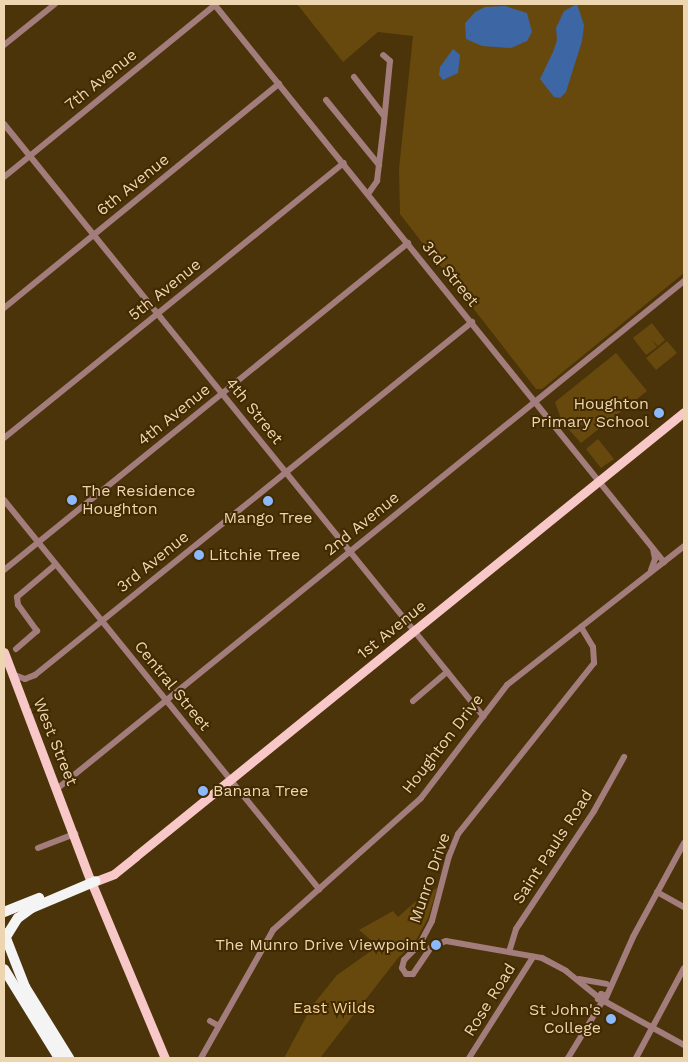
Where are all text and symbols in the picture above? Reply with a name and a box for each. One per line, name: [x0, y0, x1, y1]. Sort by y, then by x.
street label: 7th Avenue: [61, 45, 141, 115]
street label: 6th Avenue: [93, 150, 173, 220]
street label: 3rd Street: [418, 237, 482, 311]
street label: 5th Avenue: [125, 255, 205, 325]
street label: 4th Street: [221, 374, 287, 448]
street label: 4th Avenue: [134, 380, 214, 450]
place label: Houghton Primary School: [531, 394, 649, 432]
marker: Houghton Primary School: [653, 407, 665, 419]
place label: The Residence Houghton: [82, 481, 196, 519]
street label: 2nd Avenue: [320, 488, 404, 560]
marker: The Residence Houghton: [66, 494, 78, 506]
marker: Mango Tree: [262, 495, 274, 507]
place label: Mango Tree: [223, 508, 313, 528]
street label: 3rd Avenue: [113, 527, 193, 597]
place label: Litchie Tree: [209, 545, 301, 565]
marker: Litchie Tree: [193, 549, 205, 561]
street label: 1st Avenue: [354, 596, 430, 664]
street label: Central Street: [130, 637, 214, 735]
street label: Houghton Drive: [398, 690, 488, 798]
street label: West Street: [29, 695, 81, 789]
place label: Banana Tree: [213, 781, 309, 801]
marker: Banana Tree: [197, 785, 209, 797]
street label: Saint Pauls Road: [509, 786, 597, 908]
street label: Munro Drive: [406, 830, 454, 926]
place label: The Munro Drive Viewpoint: [215, 935, 426, 955]
marker: The Munro Drive Viewpoint: [430, 939, 442, 951]
street label: Rose Road: [460, 960, 520, 1040]
park label: East Wilds: [293, 998, 375, 1018]
place label: St John's College: [529, 1000, 601, 1038]
marker: St John's College: [605, 1013, 617, 1025]

